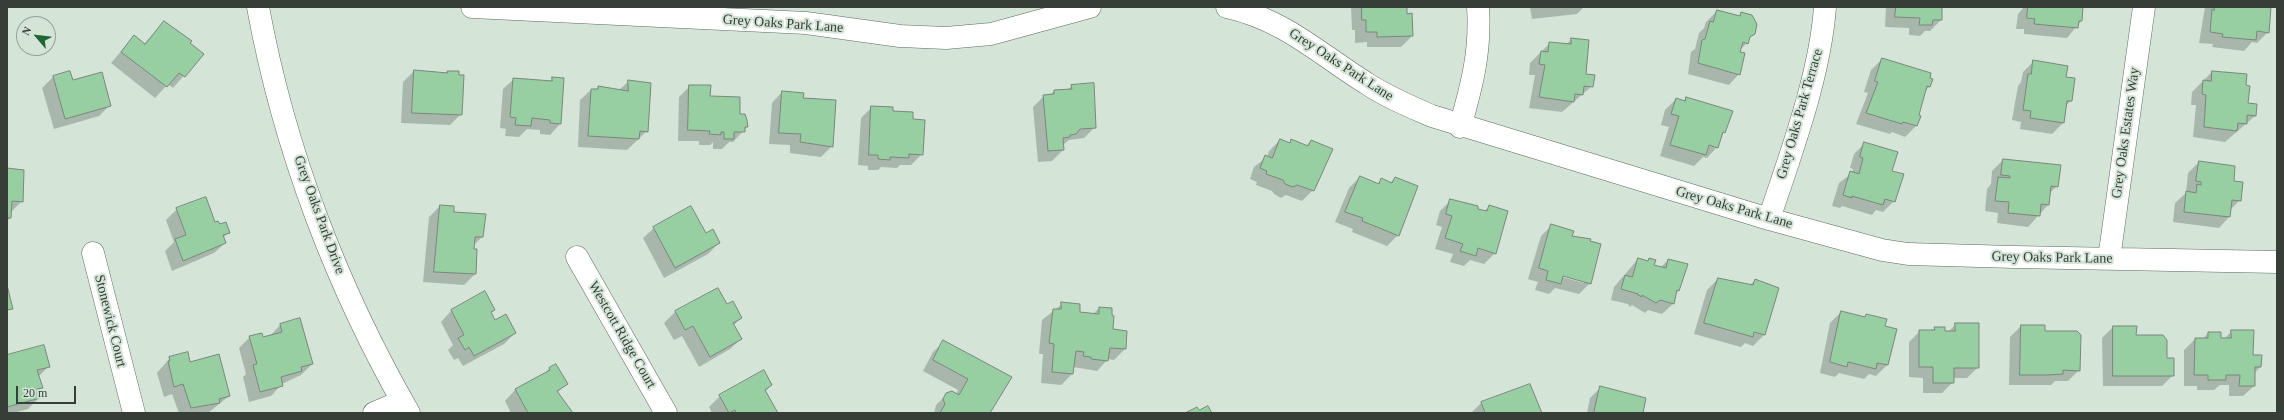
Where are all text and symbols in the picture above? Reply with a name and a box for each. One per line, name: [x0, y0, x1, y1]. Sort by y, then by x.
street label: Grey Oaks Park Lane: [722, 11, 844, 37]
north arrow: [16, 16, 56, 56]
text: N: [19, 25, 33, 37]
street label: Grey Oaks Park Lane: [1286, 25, 1396, 105]
street label: Grey Oaks Park Terrace: [1773, 47, 1827, 181]
street label: Grey Oaks Estates Way: [2108, 66, 2144, 200]
street label: Grey Oaks Park Drive: [290, 153, 348, 277]
street label: Grey Oaks Park Lane: [1674, 183, 1794, 233]
street label: Grey Oaks Park Lane: [1991, 249, 2113, 267]
street label: Stonewick Court: [90, 273, 130, 369]
street label: Westcott Ridge Court: [584, 278, 660, 392]
scale bar: [18, 378, 78, 404]
text: 20 m: [23, 386, 47, 400]

